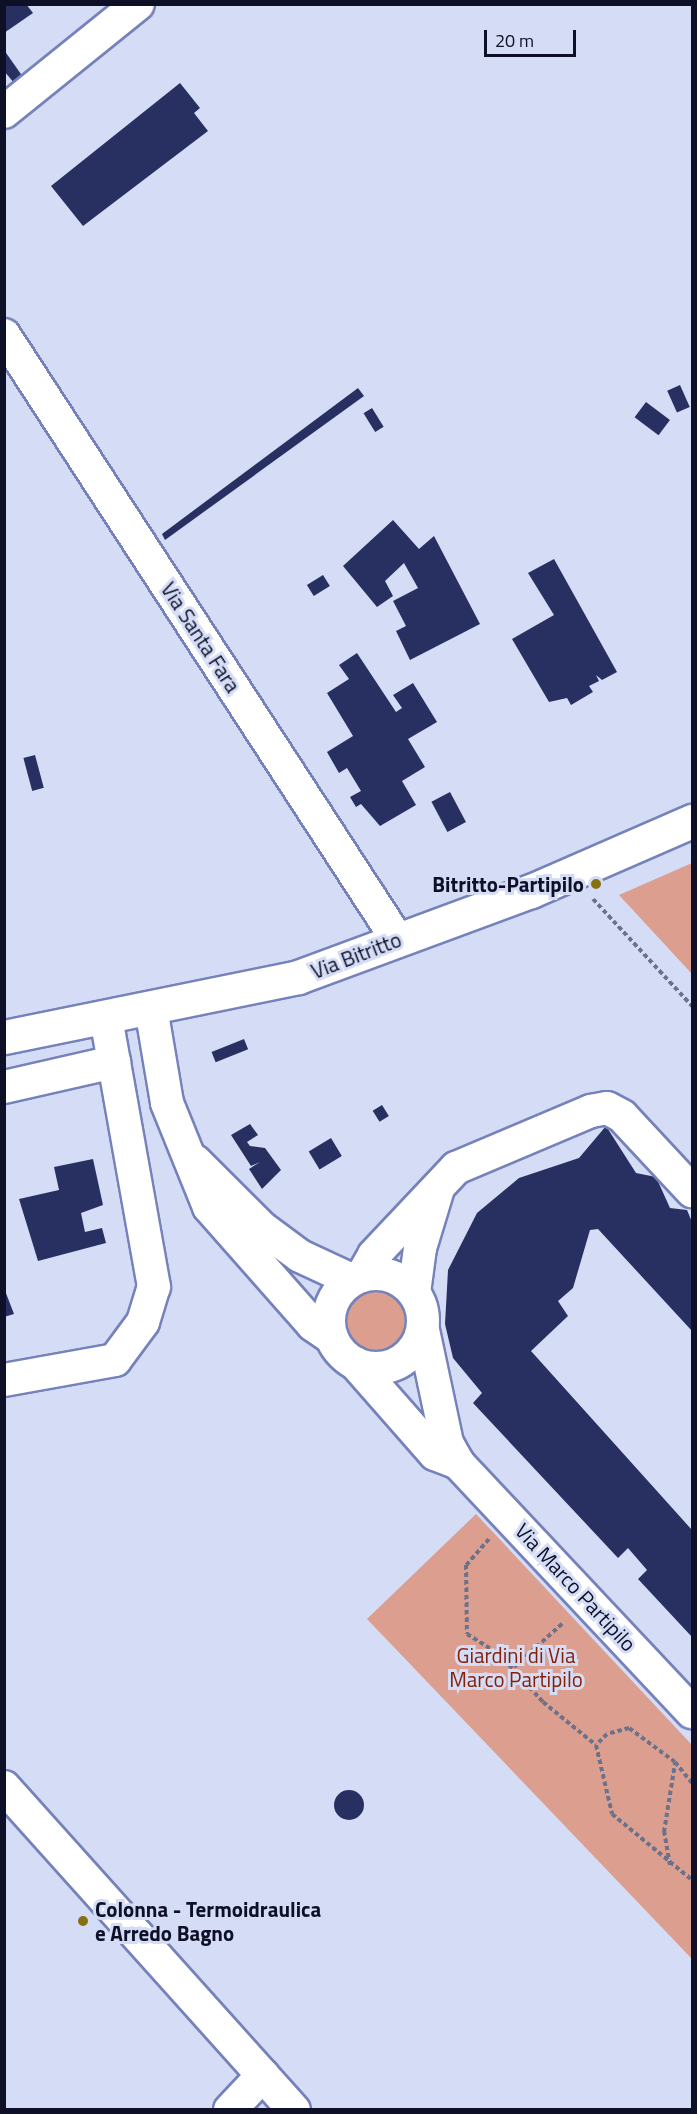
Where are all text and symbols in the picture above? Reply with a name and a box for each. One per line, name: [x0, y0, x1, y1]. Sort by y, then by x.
scale bar: [487, 18, 578, 56]
text: 20 m: [495, 27, 534, 54]
street label: Via Santa Fara: [156, 577, 246, 697]
place label: Bitritto-Partipilo: [432, 871, 584, 897]
marker: Bitritto-Partipilo: [589, 877, 603, 891]
street label: Via Bitritto: [307, 926, 405, 984]
street label: Via Marco Partipilo: [510, 1518, 642, 1656]
park label: Giardini di Via Marco Partipilo: [449, 1642, 583, 1692]
place label: Colonna - Termoidraulica e Arredo Bagno: [95, 1896, 321, 1946]
marker: Colonna - Termoidraulica e Arredo Bagno: [76, 1914, 90, 1928]

